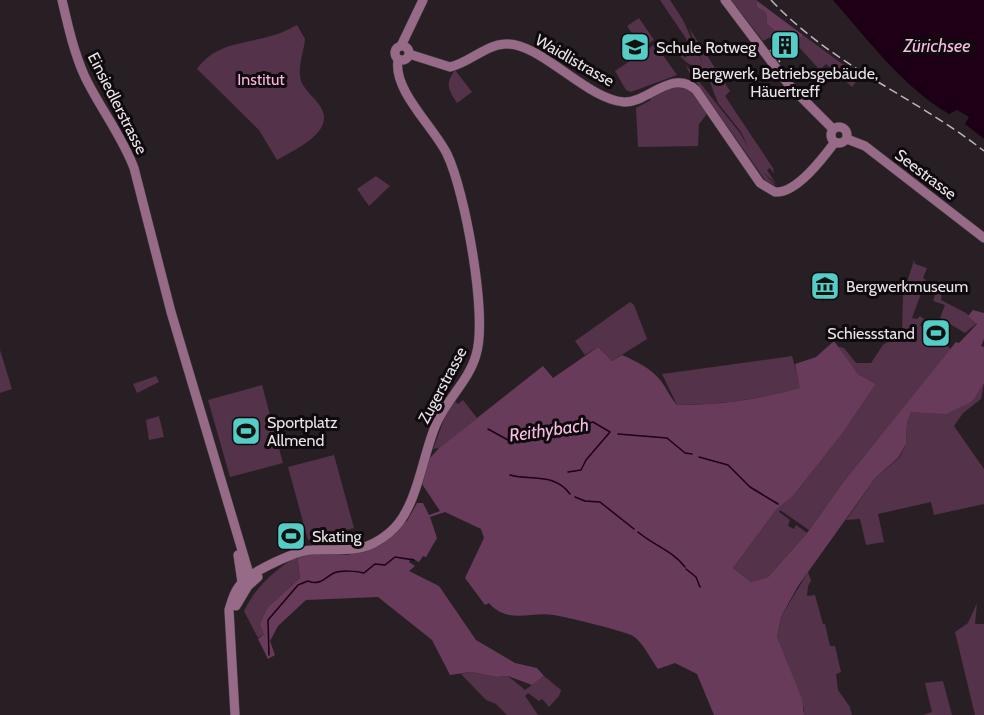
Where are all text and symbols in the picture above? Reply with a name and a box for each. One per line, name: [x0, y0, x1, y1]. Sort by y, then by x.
building icon: Bergwerk, Betriebsgebäude, Häuertreff: [769, 29, 801, 61]
street label: Waidlistrasse: [532, 30, 617, 91]
school or university icon: Schule Rotweg: [619, 31, 651, 63]
water label: Zürichsee: [902, 35, 971, 57]
place label: Schule Rotweg: [656, 38, 757, 57]
street label: Einsiedlerstrasse: [84, 49, 151, 157]
place label: Bergwerk, Betriebsgebäude, Häuertreff: [692, 64, 878, 101]
park label: Institut: [237, 70, 285, 89]
street label: Seestrasse: [891, 145, 960, 204]
museum icon: Bergwerkmuseum: [809, 270, 841, 302]
place label: Bergwerkmuseum: [846, 277, 968, 296]
sports icon: Schiessstand: [920, 317, 952, 349]
place label: Schiessstand: [827, 324, 915, 343]
street label: Zugerstrasse: [414, 344, 471, 427]
place label: Sportplatz Allmend: [267, 413, 338, 450]
water label: Reithybach: [508, 414, 590, 446]
sports icon: Sportplatz Allmend: [230, 415, 262, 447]
sports icon: Skating: [275, 520, 307, 552]
place label: Skating: [312, 527, 363, 546]

